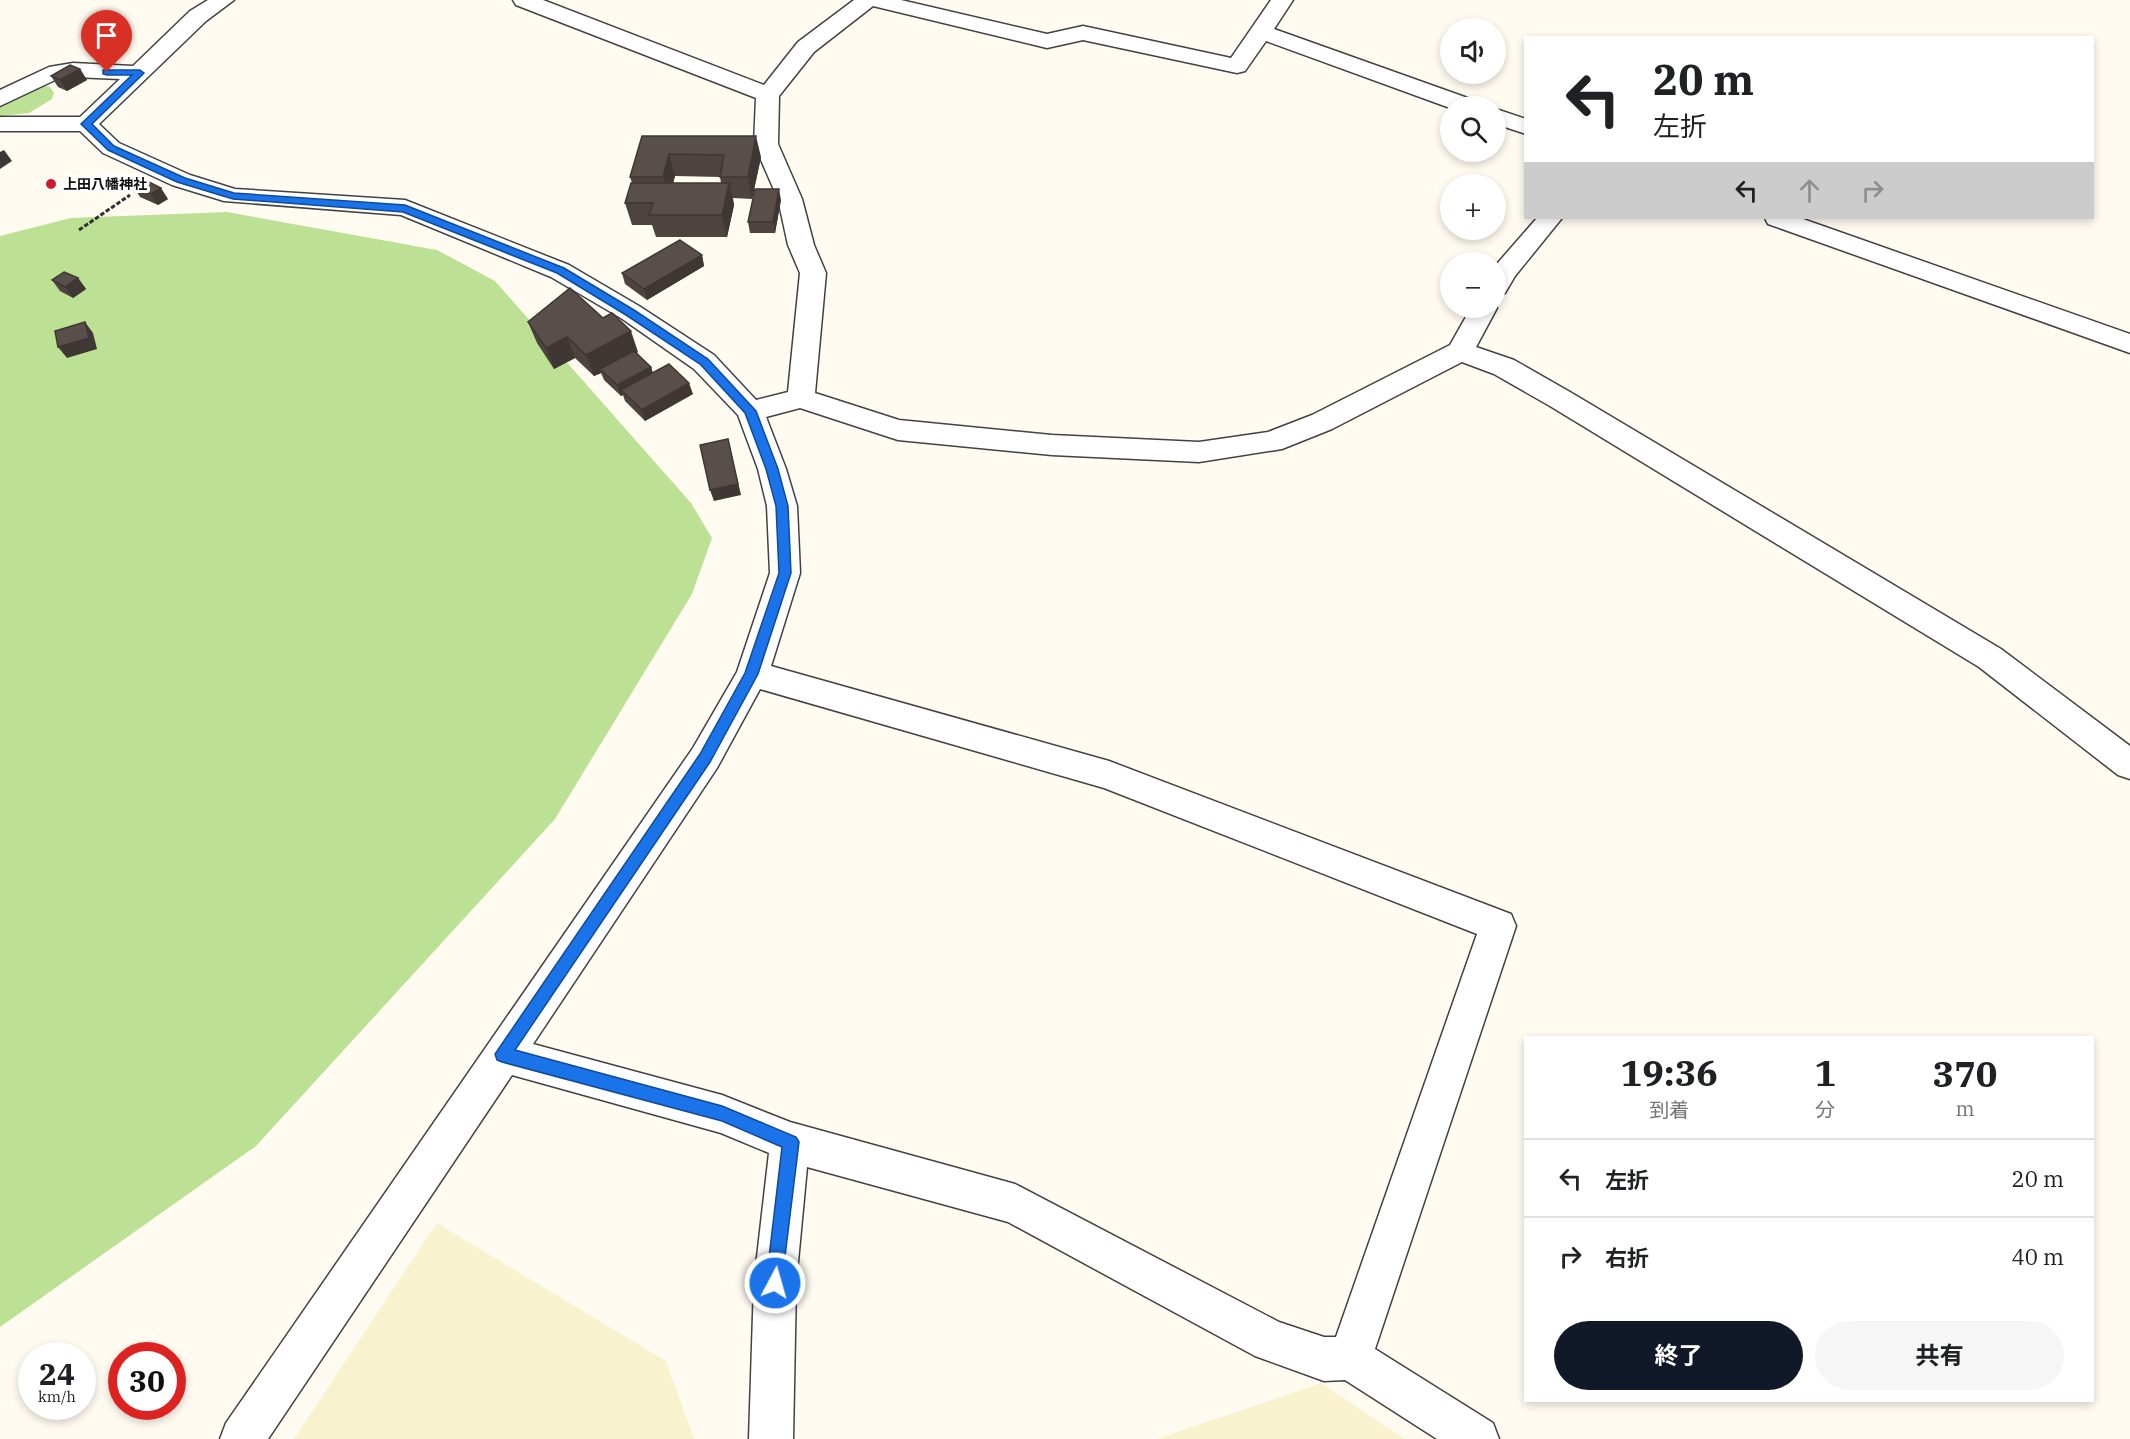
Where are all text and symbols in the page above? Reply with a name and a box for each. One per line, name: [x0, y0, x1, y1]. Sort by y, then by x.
pin: [81, 10, 132, 72]
map controls: [1440, 18, 1506, 318]
button: sound: [1440, 18, 1506, 84]
icon: arrive: [90, 19, 123, 52]
text: 20 m: [1653, 52, 1754, 107]
icon: left: [1554, 60, 1632, 138]
button: search: [1440, 96, 1506, 162]
text: 左折: [1653, 108, 1707, 143]
button: +: [1440, 174, 1506, 240]
icon: left: [1730, 174, 1763, 207]
icon: ahead: [1793, 174, 1826, 207]
icon: right: [1856, 174, 1889, 207]
place label: 上田八幡神社: [63, 175, 147, 193]
marker: 上田八幡神社: [44, 177, 58, 191]
button: −: [1440, 252, 1506, 318]
text: 19:36: [1621, 1049, 1718, 1096]
text: 1: [1814, 1049, 1836, 1096]
text: 370: [1933, 1050, 1997, 1097]
text: m: [1955, 1095, 1975, 1122]
text: 到着: [1649, 1096, 1689, 1123]
text: 分: [1815, 1096, 1835, 1123]
icon: left: [1554, 1162, 1587, 1195]
text: 20 m: [2012, 1164, 2064, 1193]
text: 左折: [1605, 1165, 1649, 1194]
icon: right: [1554, 1240, 1587, 1273]
text: 40 m: [2012, 1242, 2064, 1271]
text: 右折: [1605, 1243, 1649, 1272]
position arrow: [743, 1251, 807, 1315]
button: 終了: [1554, 1321, 1803, 1390]
button: 共有: [1815, 1321, 2064, 1390]
speed limit sign: 30: [108, 1342, 186, 1420]
text: 24: [39, 1354, 75, 1393]
text: km/h: [38, 1387, 76, 1406]

